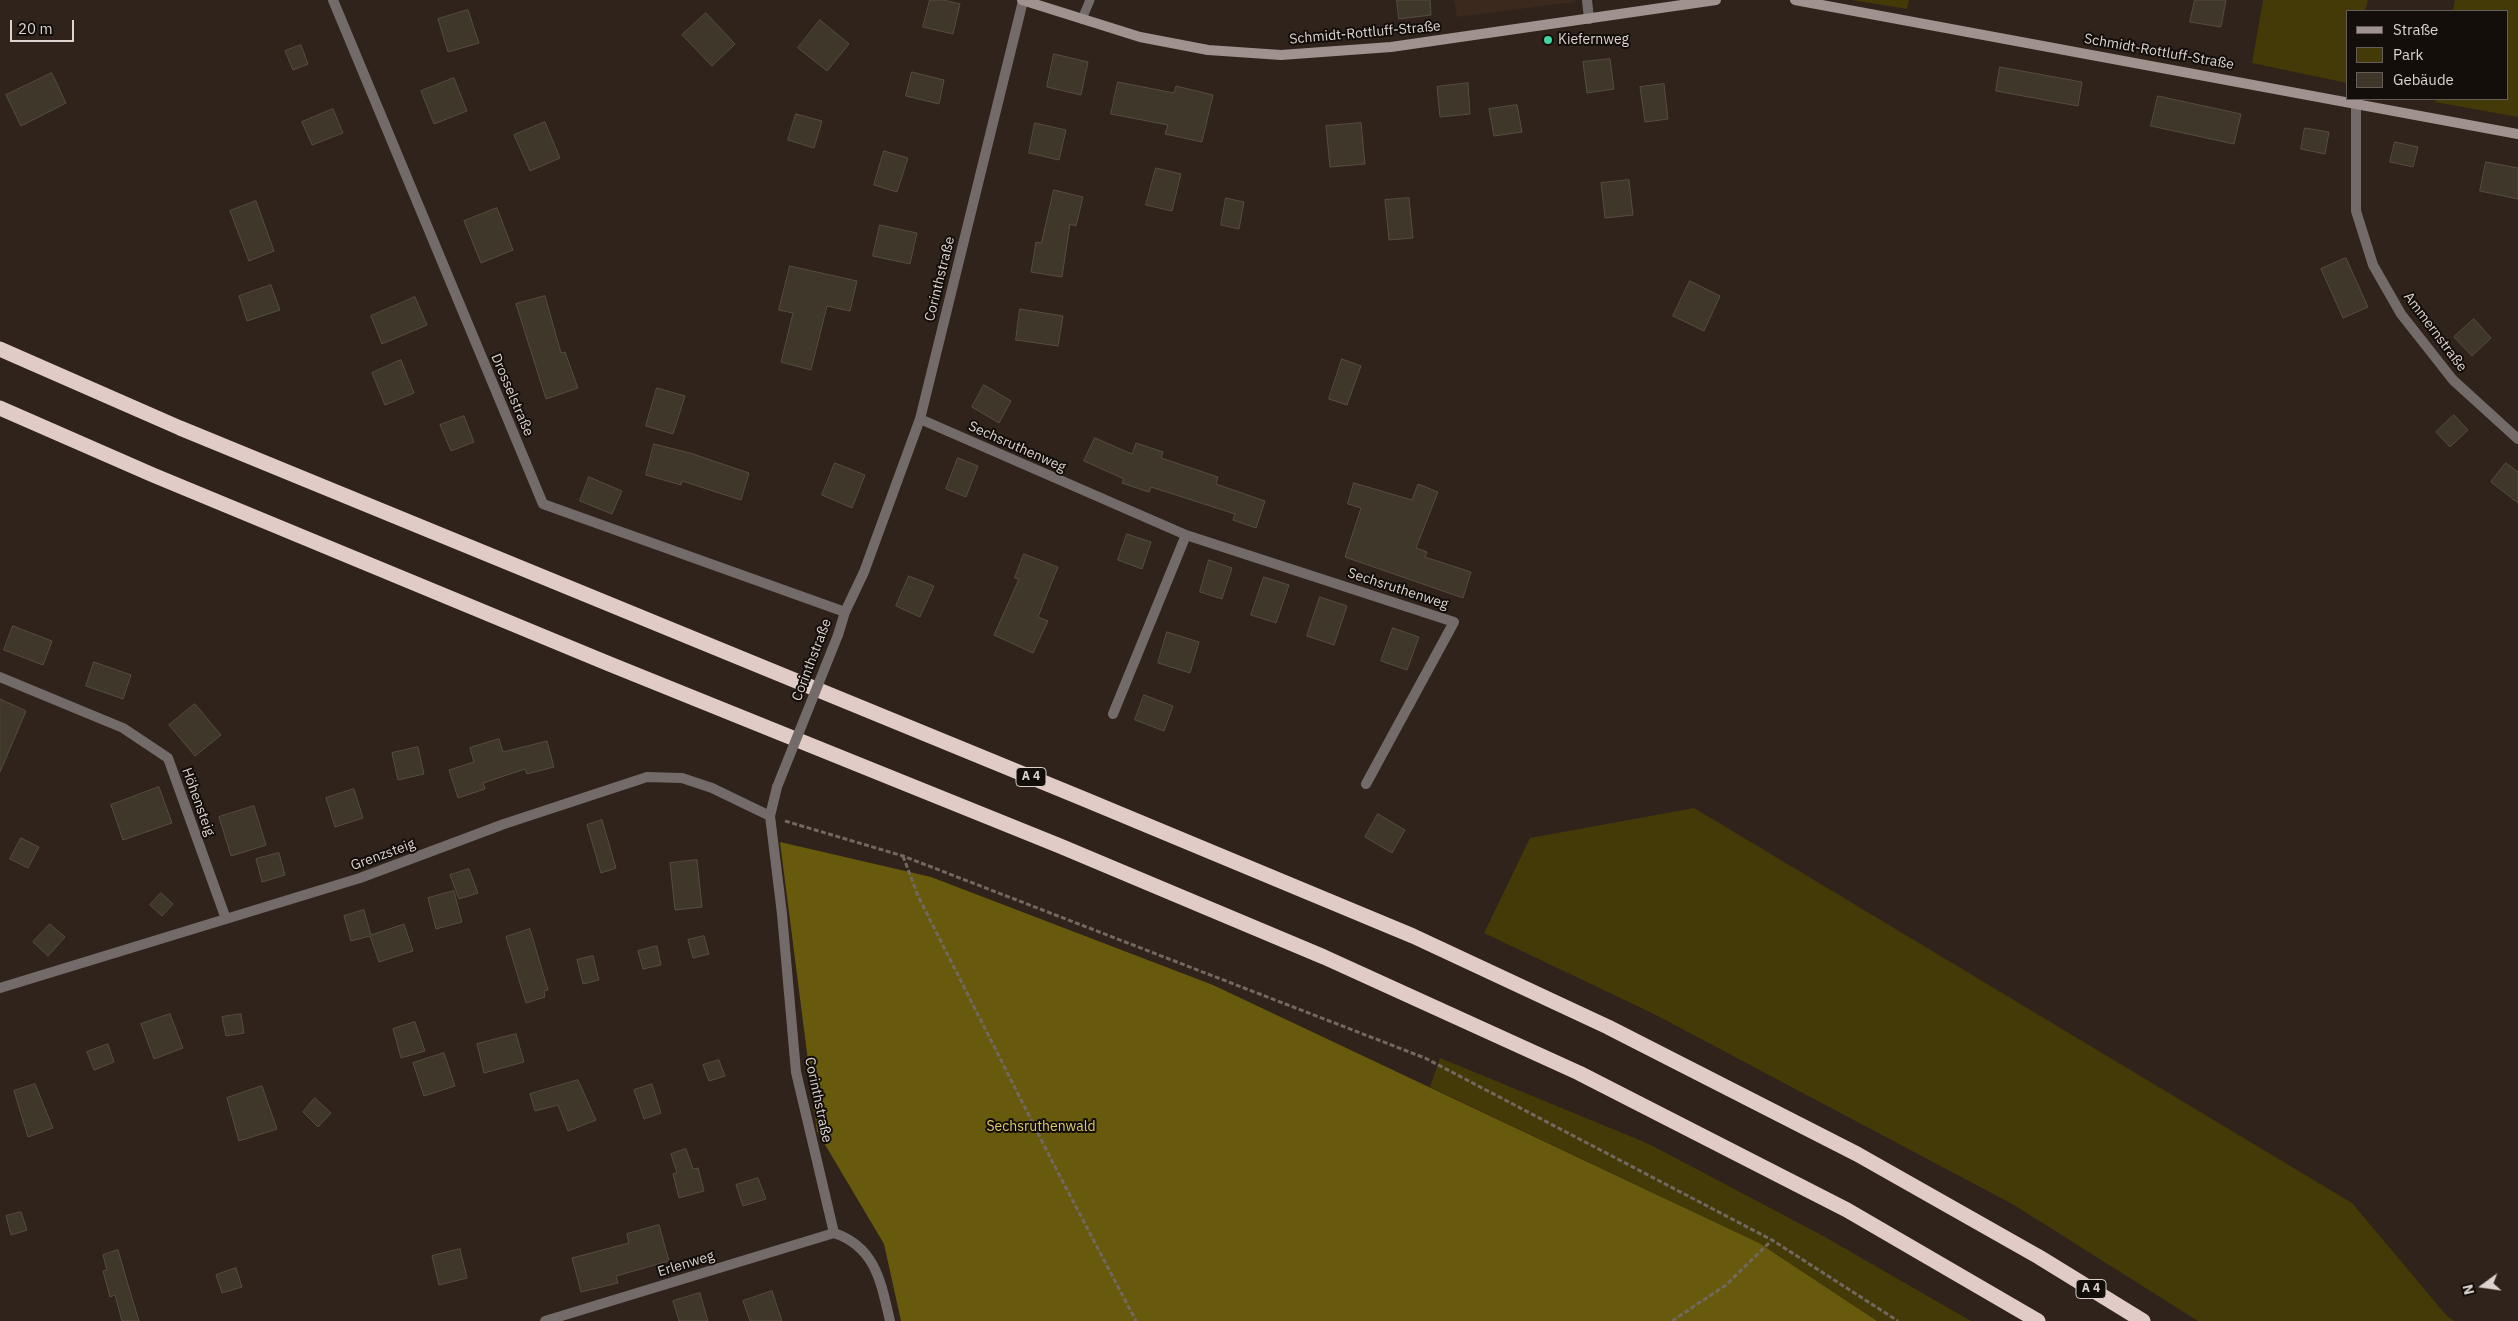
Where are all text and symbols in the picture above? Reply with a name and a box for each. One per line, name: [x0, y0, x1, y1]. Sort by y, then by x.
scale bar: [12, 10, 76, 42]
legend: [2346, 10, 2508, 100]
street label: Schmidt-Rottluff-Straße: [1289, 18, 1441, 48]
text: 20 m: [18, 19, 53, 38]
text: Straße: [2393, 20, 2438, 39]
street label: Schmidt-Rottluff-Straße: [2083, 31, 2235, 73]
place label: Kiefernweg: [1558, 32, 1629, 48]
marker: Kiefernweg: [1542, 34, 1554, 46]
text: Park: [2393, 45, 2423, 64]
text: Gebäude: [2393, 70, 2454, 89]
street label: Corinthstraße: [921, 235, 959, 323]
street label: Ammernstraße: [2400, 289, 2470, 375]
street label: Drosselstraße: [487, 351, 537, 439]
street label: Sechsruthenweg: [966, 418, 1068, 476]
street label: Sechsruthenweg: [1346, 565, 1450, 613]
street label: Corinthstraße: [789, 616, 835, 704]
street label: Höhensteig: [178, 766, 218, 838]
road number: A 4: [1016, 768, 1046, 786]
street label: Grenzsteig: [349, 836, 417, 874]
street label: Corinthstraße: [801, 1056, 835, 1144]
park label: Sechsruthenwald: [986, 1119, 1096, 1135]
street label: Erlenweg: [656, 1247, 716, 1281]
north arrow: [2458, 1261, 2508, 1311]
road number: A 4: [2076, 1280, 2106, 1298]
text: N: [2458, 1283, 2478, 1297]

